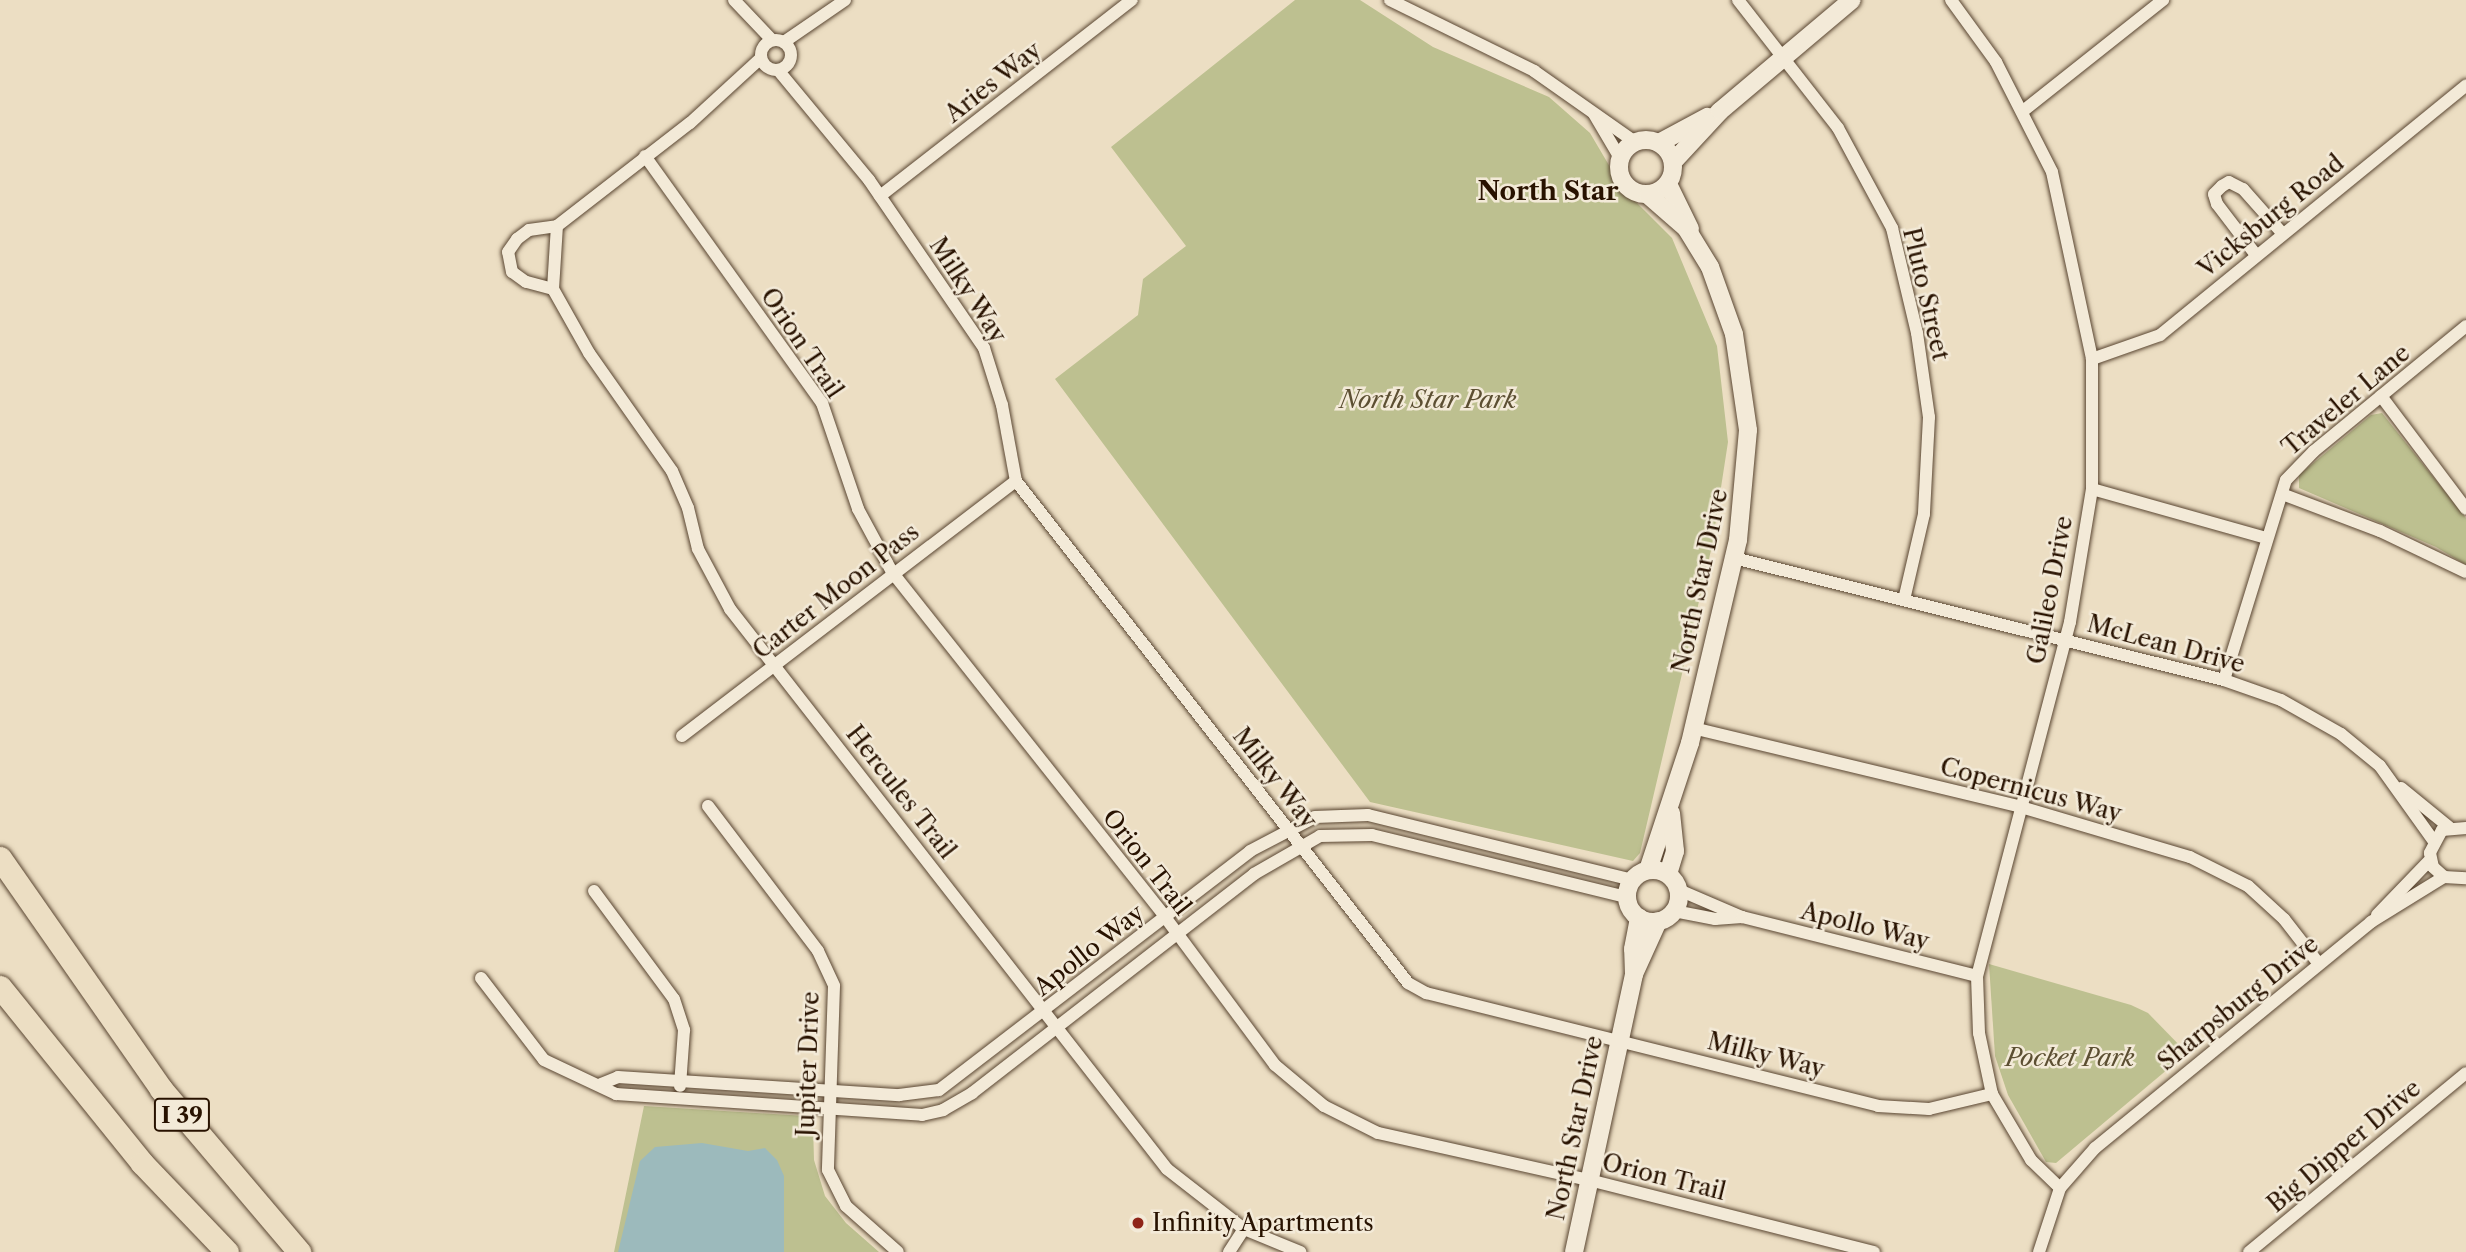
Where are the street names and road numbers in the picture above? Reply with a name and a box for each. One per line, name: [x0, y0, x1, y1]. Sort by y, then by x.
street label: Aries Way: [939, 35, 1047, 129]
street label: Vicksburg Road: [2192, 148, 2350, 284]
street label: Pluto Street: [1897, 225, 1955, 363]
street label: Milky Way: [923, 231, 1013, 349]
street label: Orion Trail: [755, 282, 849, 404]
street label: Traveler Lane: [2276, 338, 2416, 462]
street label: North Star Drive: [1666, 486, 1734, 676]
street label: Galileo Drive: [2022, 513, 2078, 667]
street label: Carter Moon Pass: [747, 517, 925, 665]
street label: McLean Drive: [2084, 609, 2248, 679]
street label: Hercules Trail: [840, 719, 962, 865]
street label: Milky Way: [1226, 721, 1324, 835]
street label: Copernicus Way: [1937, 752, 2125, 828]
street label: Orion Trail: [1097, 803, 1197, 921]
street label: Apollo Way: [1797, 896, 1933, 956]
street label: Apollo Way: [1028, 898, 1150, 1002]
street label: Sharpsburg Drive: [2152, 929, 2324, 1077]
street label: Jupiter Drive: [791, 991, 825, 1137]
street label: Milky Way: [1704, 1026, 1828, 1084]
street label: North Star Drive: [1541, 1033, 1609, 1223]
street label: Big Dipper Drive: [2261, 1073, 2427, 1219]
road number: I 39: [152, 1096, 212, 1134]
street label: Orion Trail: [1599, 1148, 1729, 1206]

